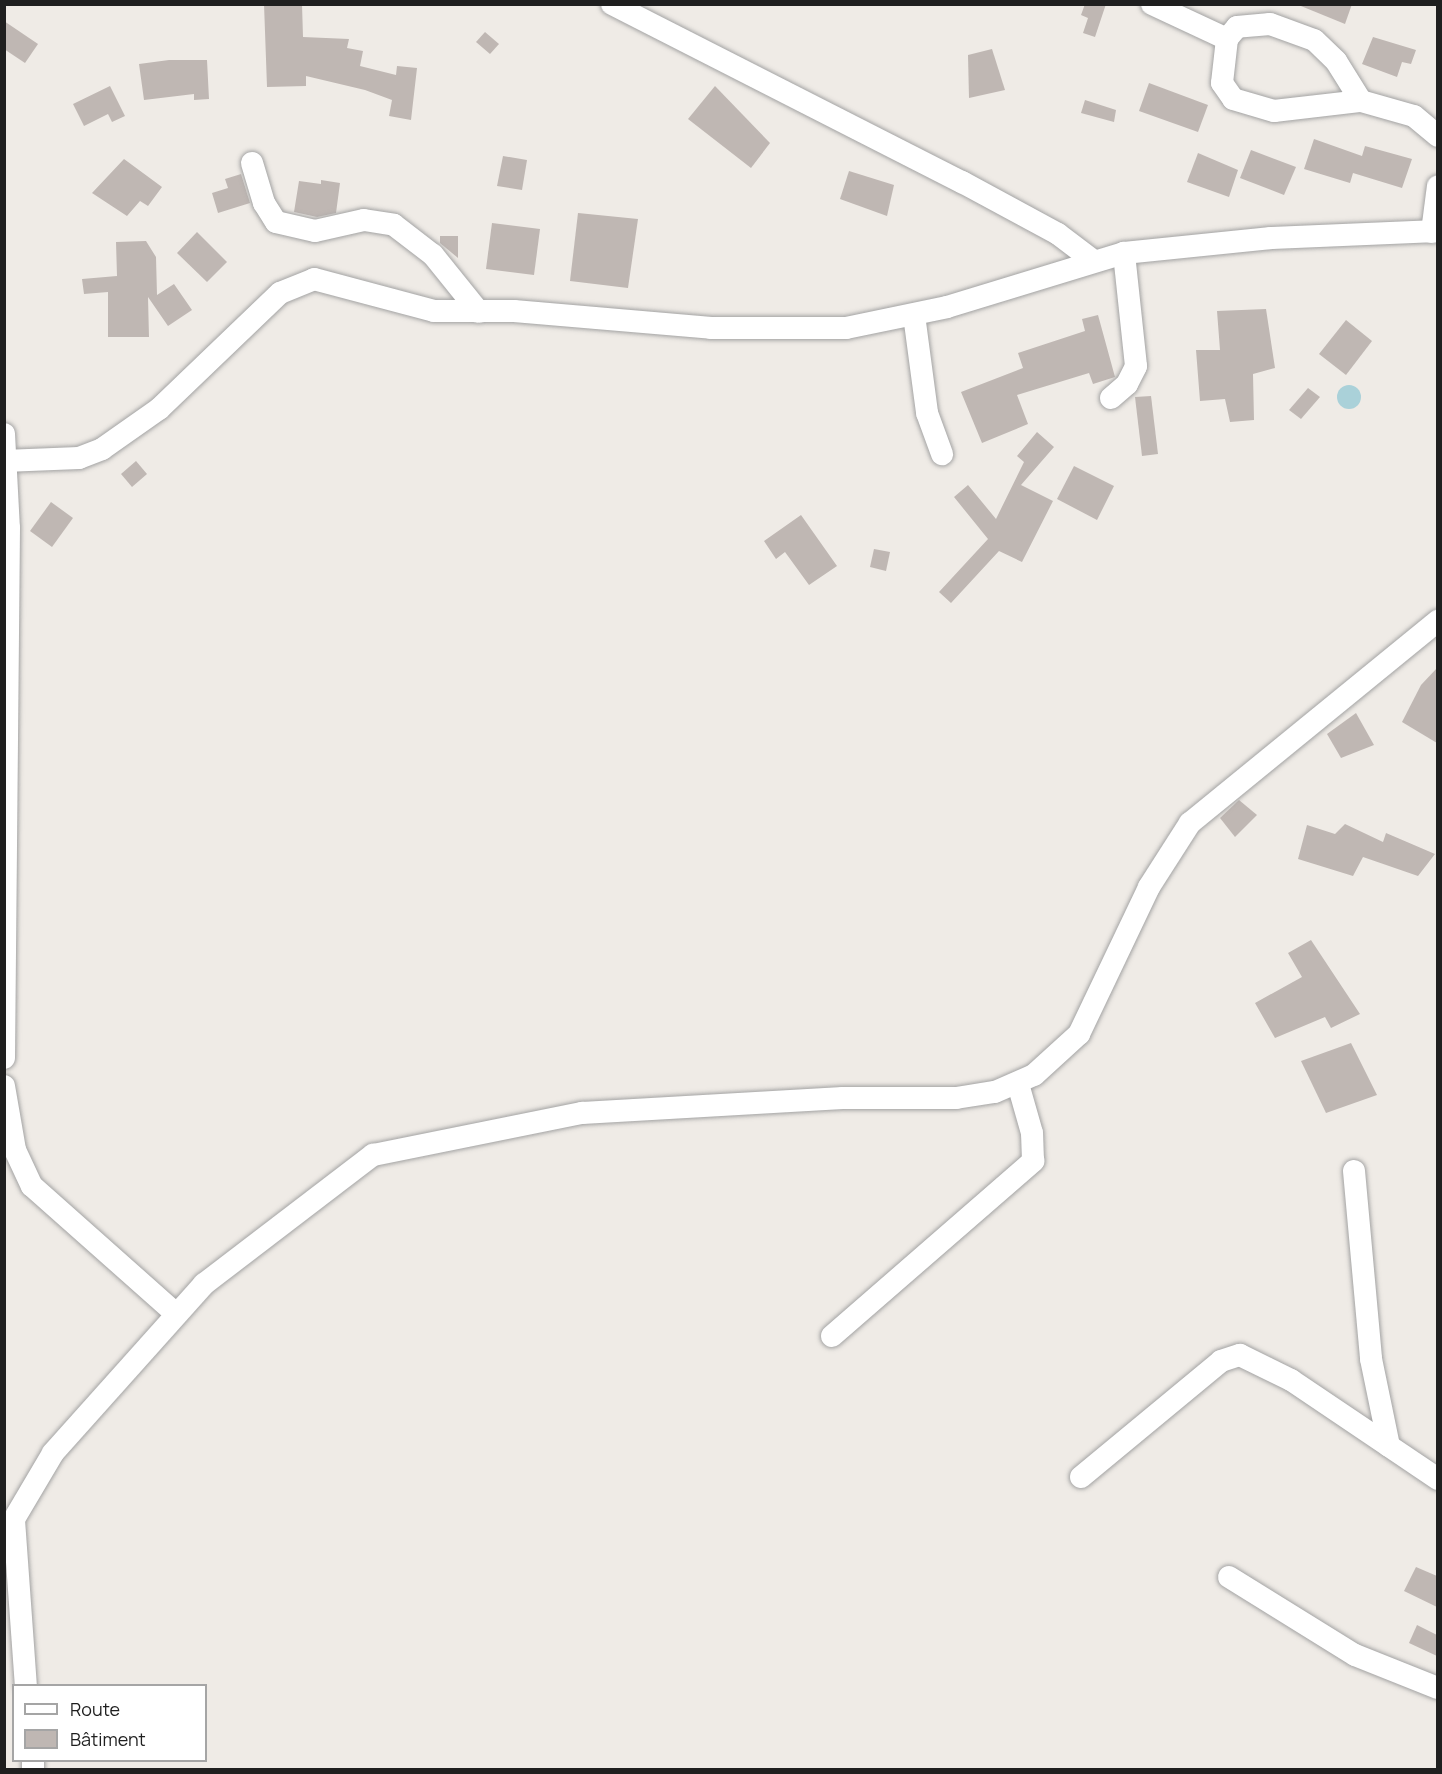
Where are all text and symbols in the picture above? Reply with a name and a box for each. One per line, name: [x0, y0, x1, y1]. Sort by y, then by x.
legend: [12, 1684, 207, 1762]
text: Route: [70, 1697, 120, 1721]
text: Bâtiment: [70, 1727, 146, 1751]

